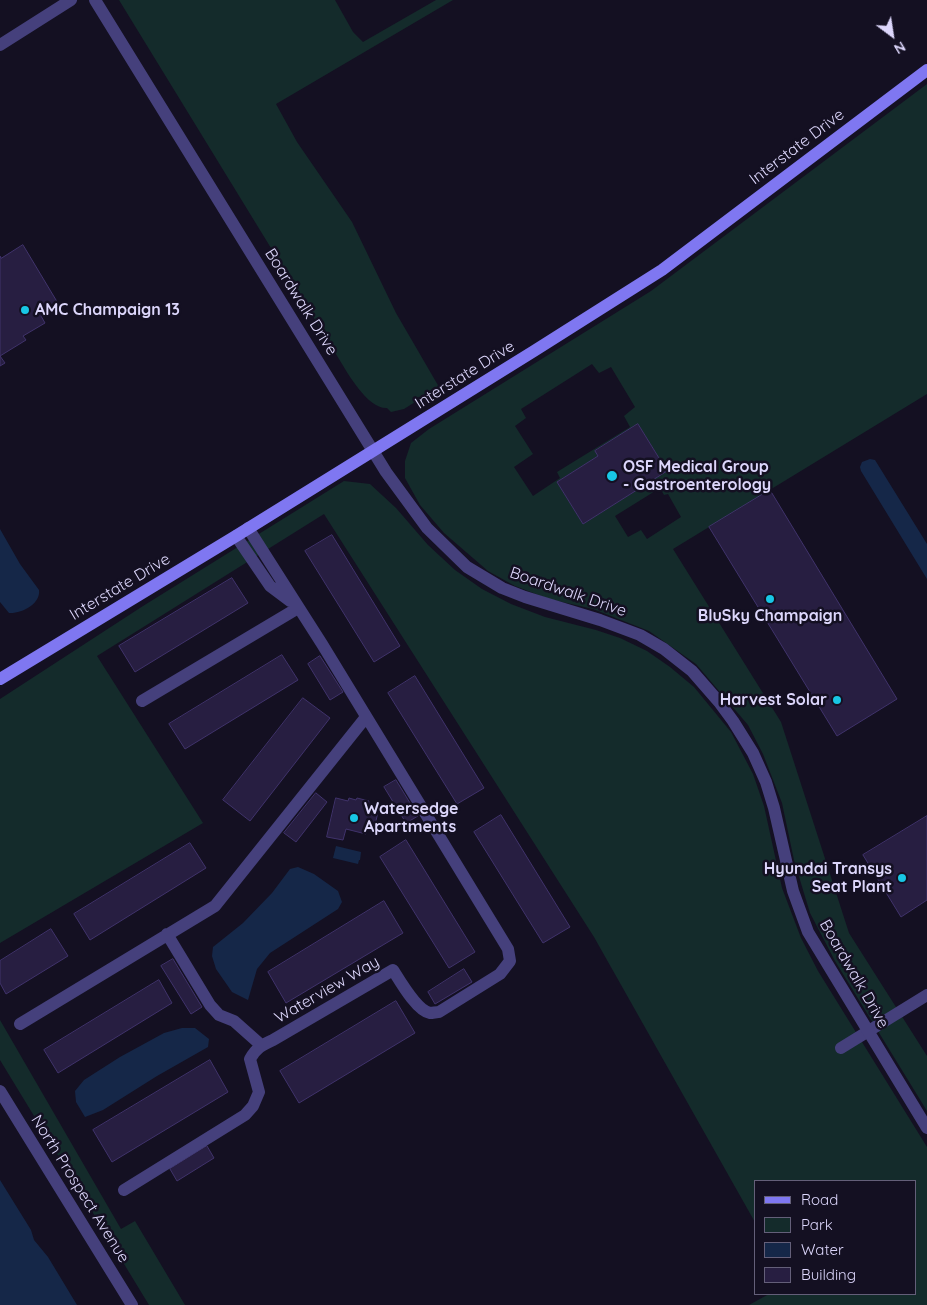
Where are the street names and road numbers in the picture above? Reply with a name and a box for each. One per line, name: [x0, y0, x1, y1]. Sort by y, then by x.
street label: Interstate Drive: [746, 105, 848, 189]
street label: Boardwalk Drive: [260, 245, 342, 359]
street label: Interstate Drive: [412, 337, 518, 413]
street label: Interstate Drive: [66, 549, 174, 625]
street label: Boardwalk Drive: [507, 563, 629, 621]
street label: Boardwalk Drive: [815, 916, 893, 1032]
street label: Waterview Way: [271, 952, 383, 1028]
street label: North Prospect Avenue: [27, 1112, 133, 1266]

